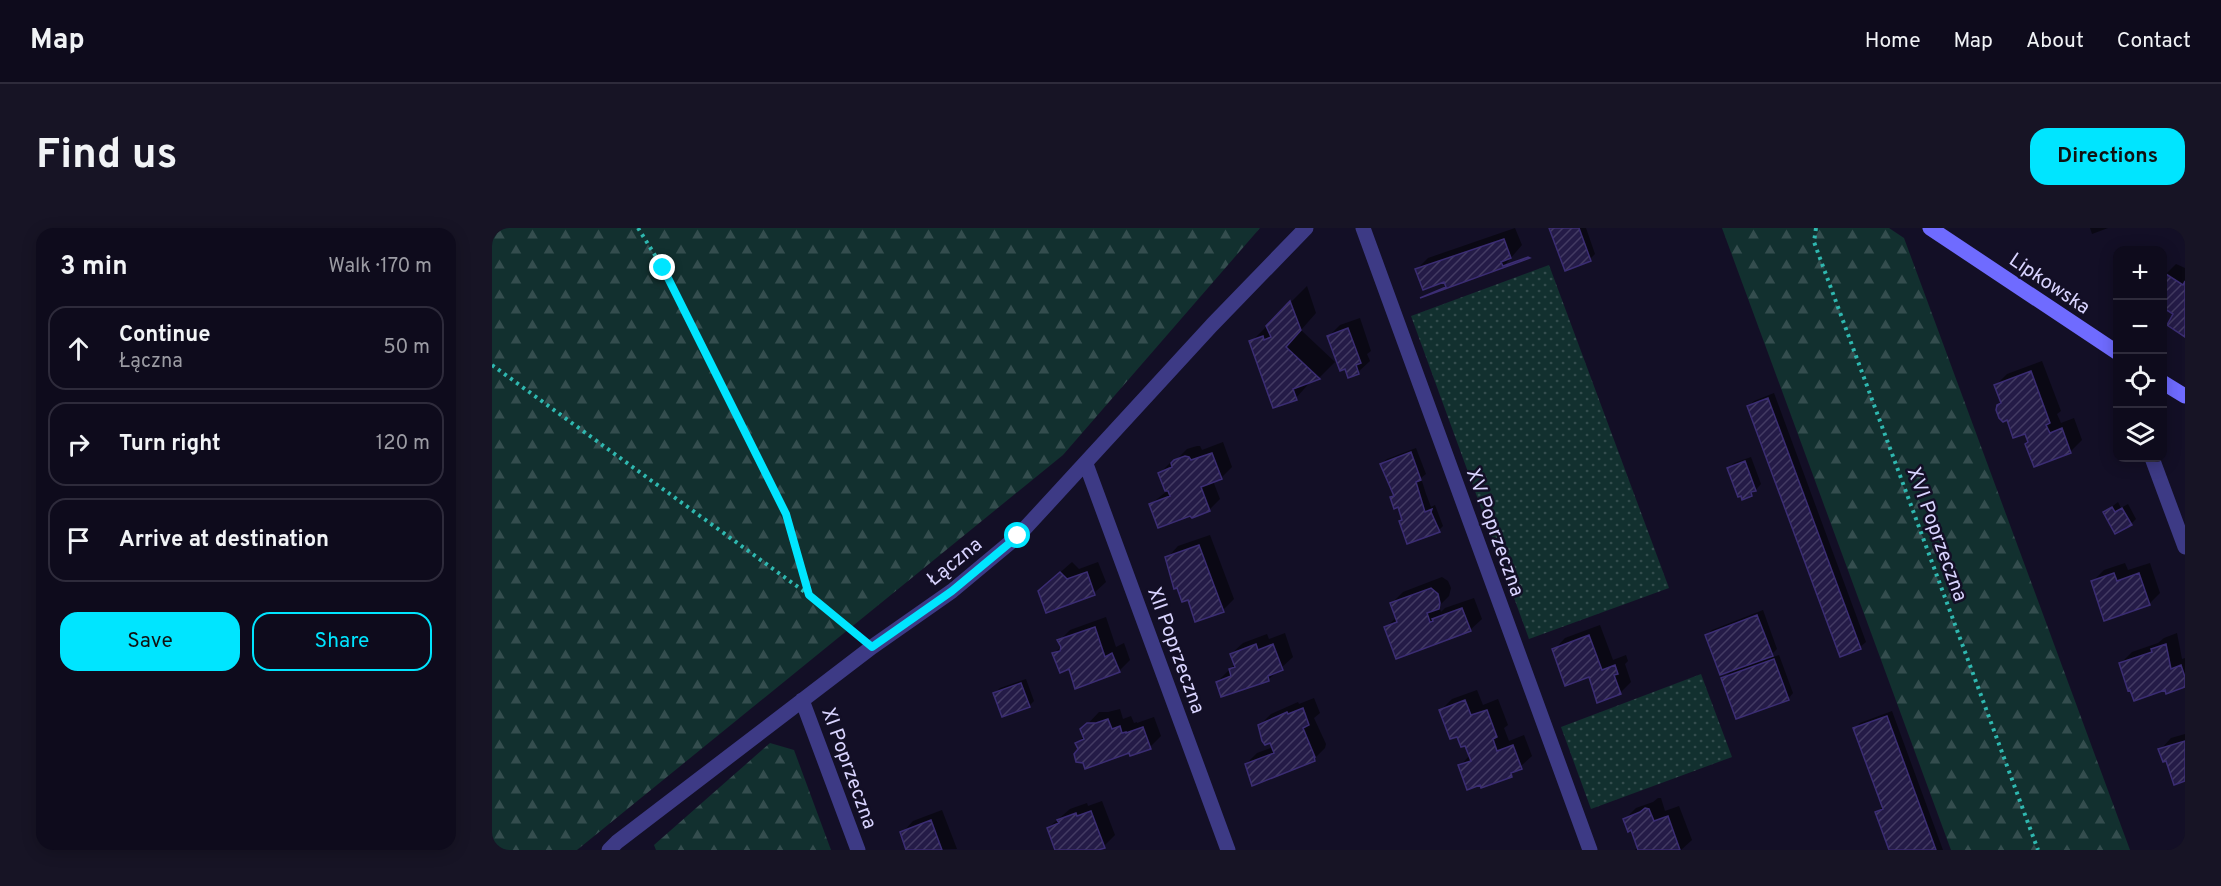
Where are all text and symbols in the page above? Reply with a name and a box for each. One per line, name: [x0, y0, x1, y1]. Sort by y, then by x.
text: Map: [30, 23, 85, 59]
text: Home: [1865, 28, 1921, 55]
text: Map: [1954, 28, 1993, 55]
text: About: [2026, 28, 2084, 55]
text: Contact: [2117, 28, 2191, 55]
button: Directions: [2030, 128, 2185, 185]
text: Find us: [36, 130, 177, 183]
map controls: [2113, 246, 2167, 462]
button: +: [2113, 246, 2167, 300]
street label: Lipkowska: [2003, 248, 2095, 321]
text: 3 min: [60, 251, 128, 284]
text: Walk · 170 m: [328, 254, 432, 280]
route end: [649, 254, 675, 280]
button: −: [2113, 300, 2167, 354]
text: Continue: [119, 322, 210, 349]
icon: ahead: [62, 332, 95, 365]
text: 50 m: [383, 335, 430, 361]
text: Łączna: [119, 349, 183, 375]
button: locate: [2113, 354, 2167, 408]
button: layers: [2113, 408, 2167, 462]
icon: right: [62, 428, 95, 461]
text: Turn right: [119, 431, 221, 458]
text: 120 m: [376, 431, 430, 457]
street label: XVI Poprzeczna: [1900, 464, 1972, 605]
street label: XV Poprzeczna: [1459, 465, 1529, 600]
route start: [1004, 522, 1030, 548]
icon: arrive: [62, 524, 95, 557]
text: Arrive at destination: [119, 527, 329, 554]
street label: Łączna: [922, 532, 988, 593]
street label: XII Poprzeczna: [1140, 584, 1210, 718]
button: Save: [60, 612, 240, 671]
button: Share: [252, 612, 432, 671]
street label: XI Poprzeczna: [814, 704, 882, 833]

